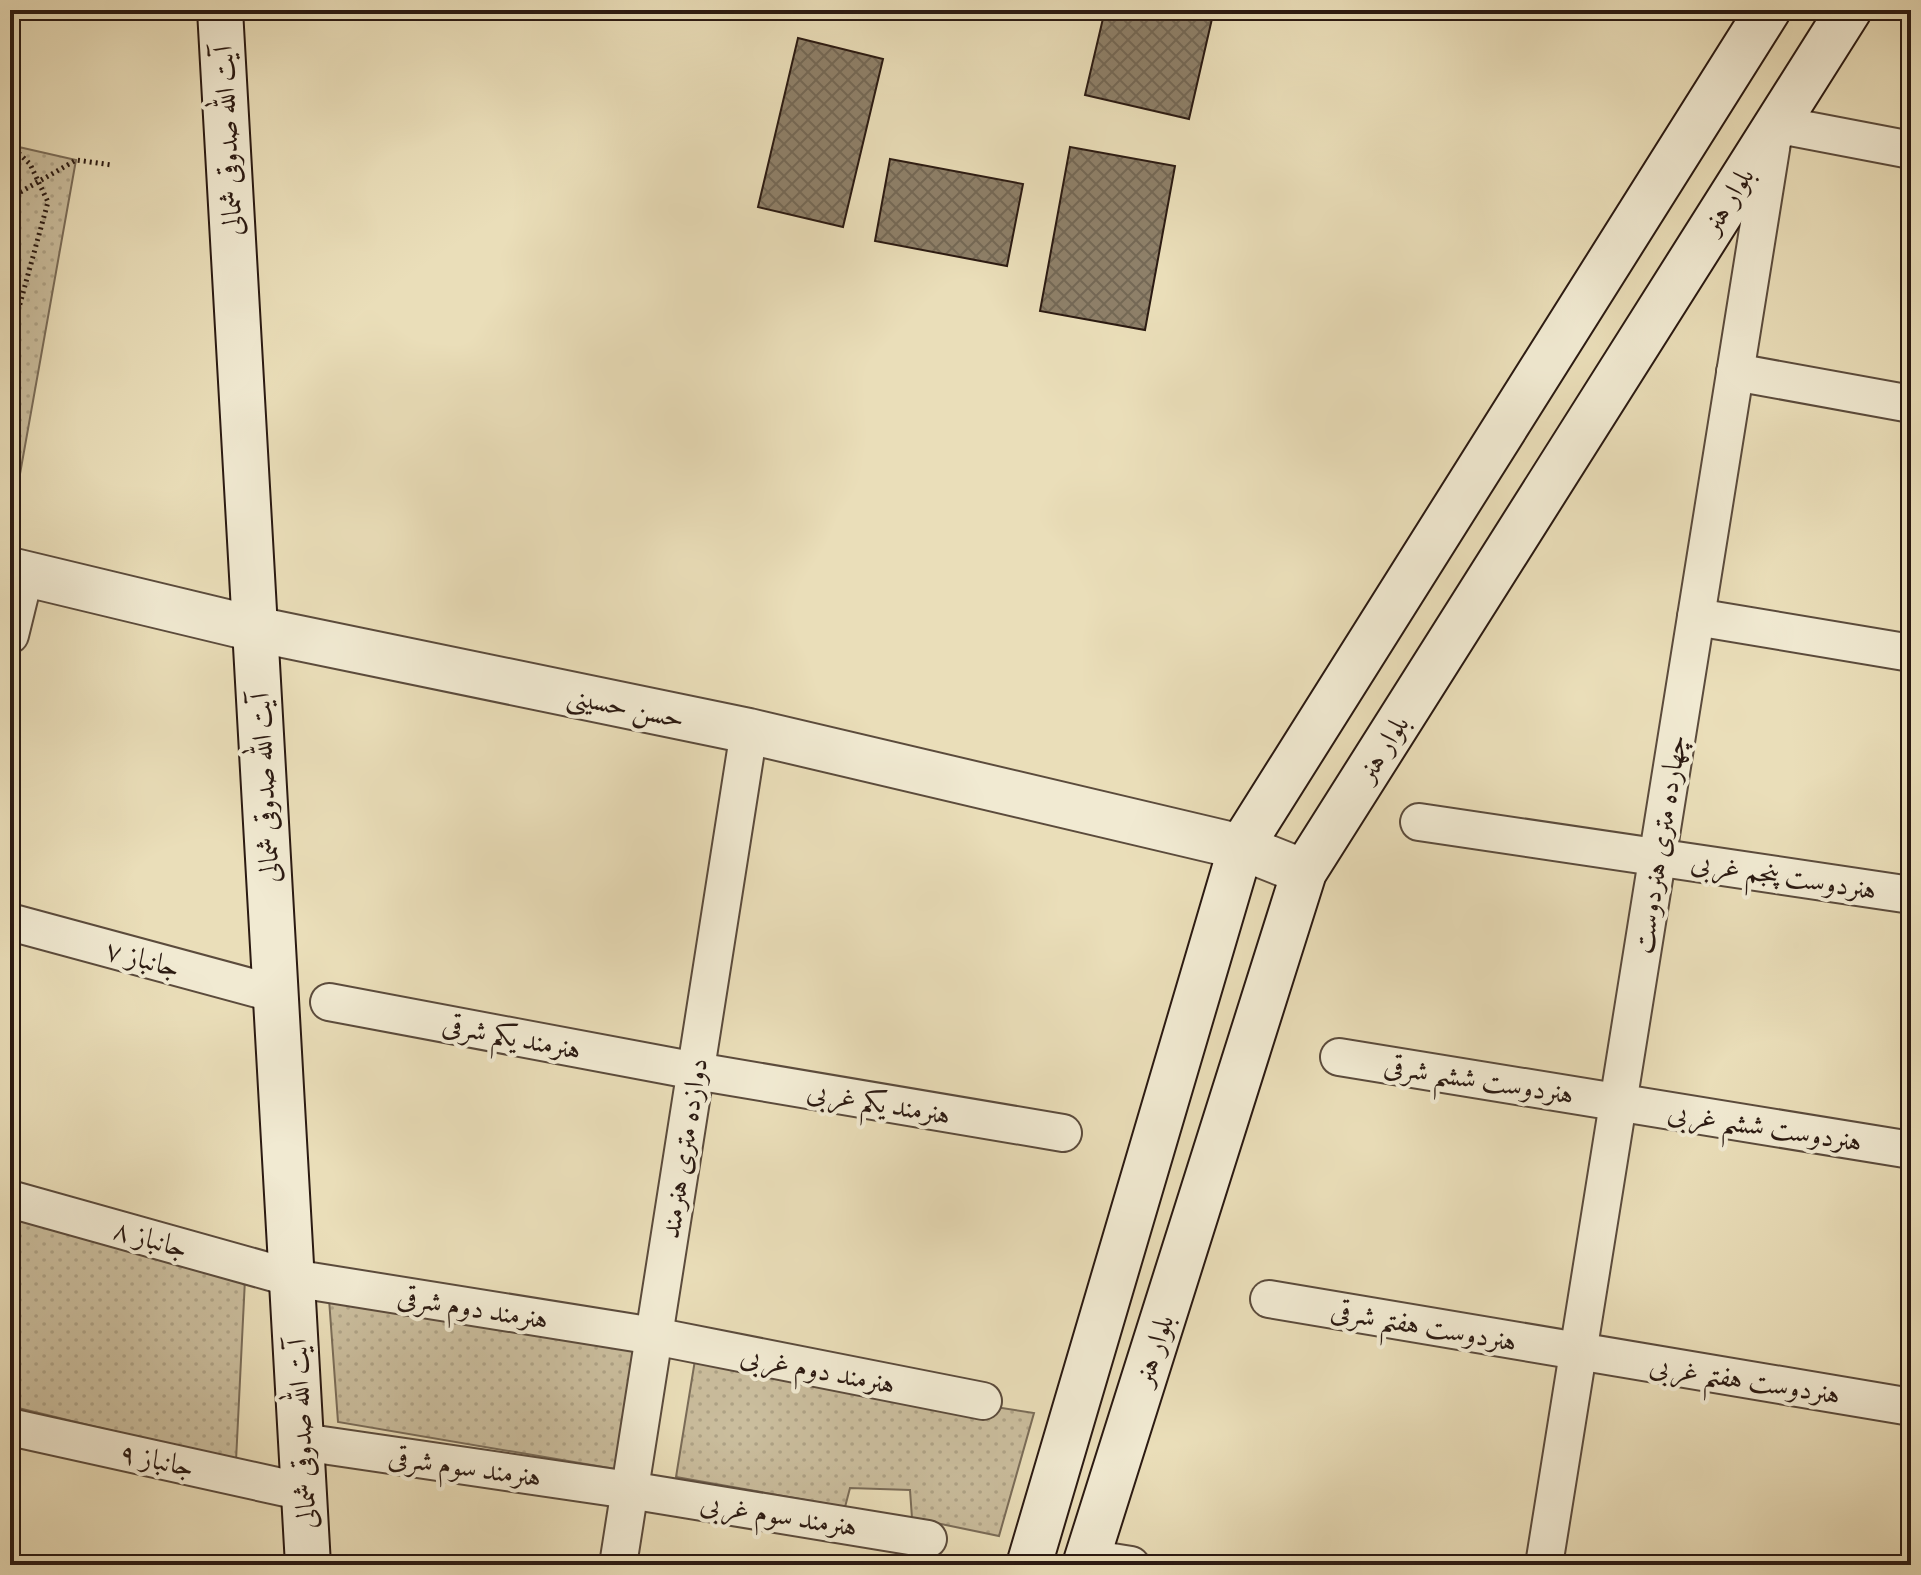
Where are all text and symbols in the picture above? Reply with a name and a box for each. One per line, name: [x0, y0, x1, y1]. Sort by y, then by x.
street label: آیت الله صدوقی شمالی: [201, 42, 255, 237]
street label: بلوار هنر: [1692, 160, 1766, 246]
street label: حسن حسینی: [563, 677, 688, 741]
street label: آیت الله صدوقی شمالی: [238, 689, 292, 884]
street label: بلوار هنر: [1347, 708, 1421, 794]
street label: چهارده متری هنردوست: [1625, 732, 1699, 957]
street label: هنردوست پنجم غربی: [1687, 844, 1879, 916]
street label: جانباز ۷: [100, 932, 184, 990]
street label: هنرمند یکم شرقی: [438, 1006, 584, 1076]
street label: هنردوست ششم شرقی: [1380, 1047, 1576, 1122]
street label: دوازده متری هنرمند: [652, 1055, 720, 1242]
street label: هنرمند یکم غربی: [803, 1073, 953, 1141]
street label: هنردوست ششم غربی: [1664, 1094, 1865, 1169]
street label: جانباز ۸: [108, 1211, 192, 1271]
street label: هنرمند دوم شرقی: [394, 1278, 551, 1344]
street label: هنردوست هفتم شرقی: [1326, 1292, 1520, 1369]
street label: بلوار هنر: [1125, 1310, 1186, 1394]
street label: آیت الله صدوقی شمالی: [275, 1335, 329, 1530]
street label: هنرمند دوم غربی: [736, 1337, 898, 1409]
street label: هنردوست هفتم غربی: [1645, 1347, 1843, 1422]
street label: جانباز ۹: [115, 1435, 198, 1489]
street label: هنرمند سوم شرقی: [385, 1438, 544, 1501]
street label: هنرمند سوم غربی: [697, 1485, 860, 1551]

